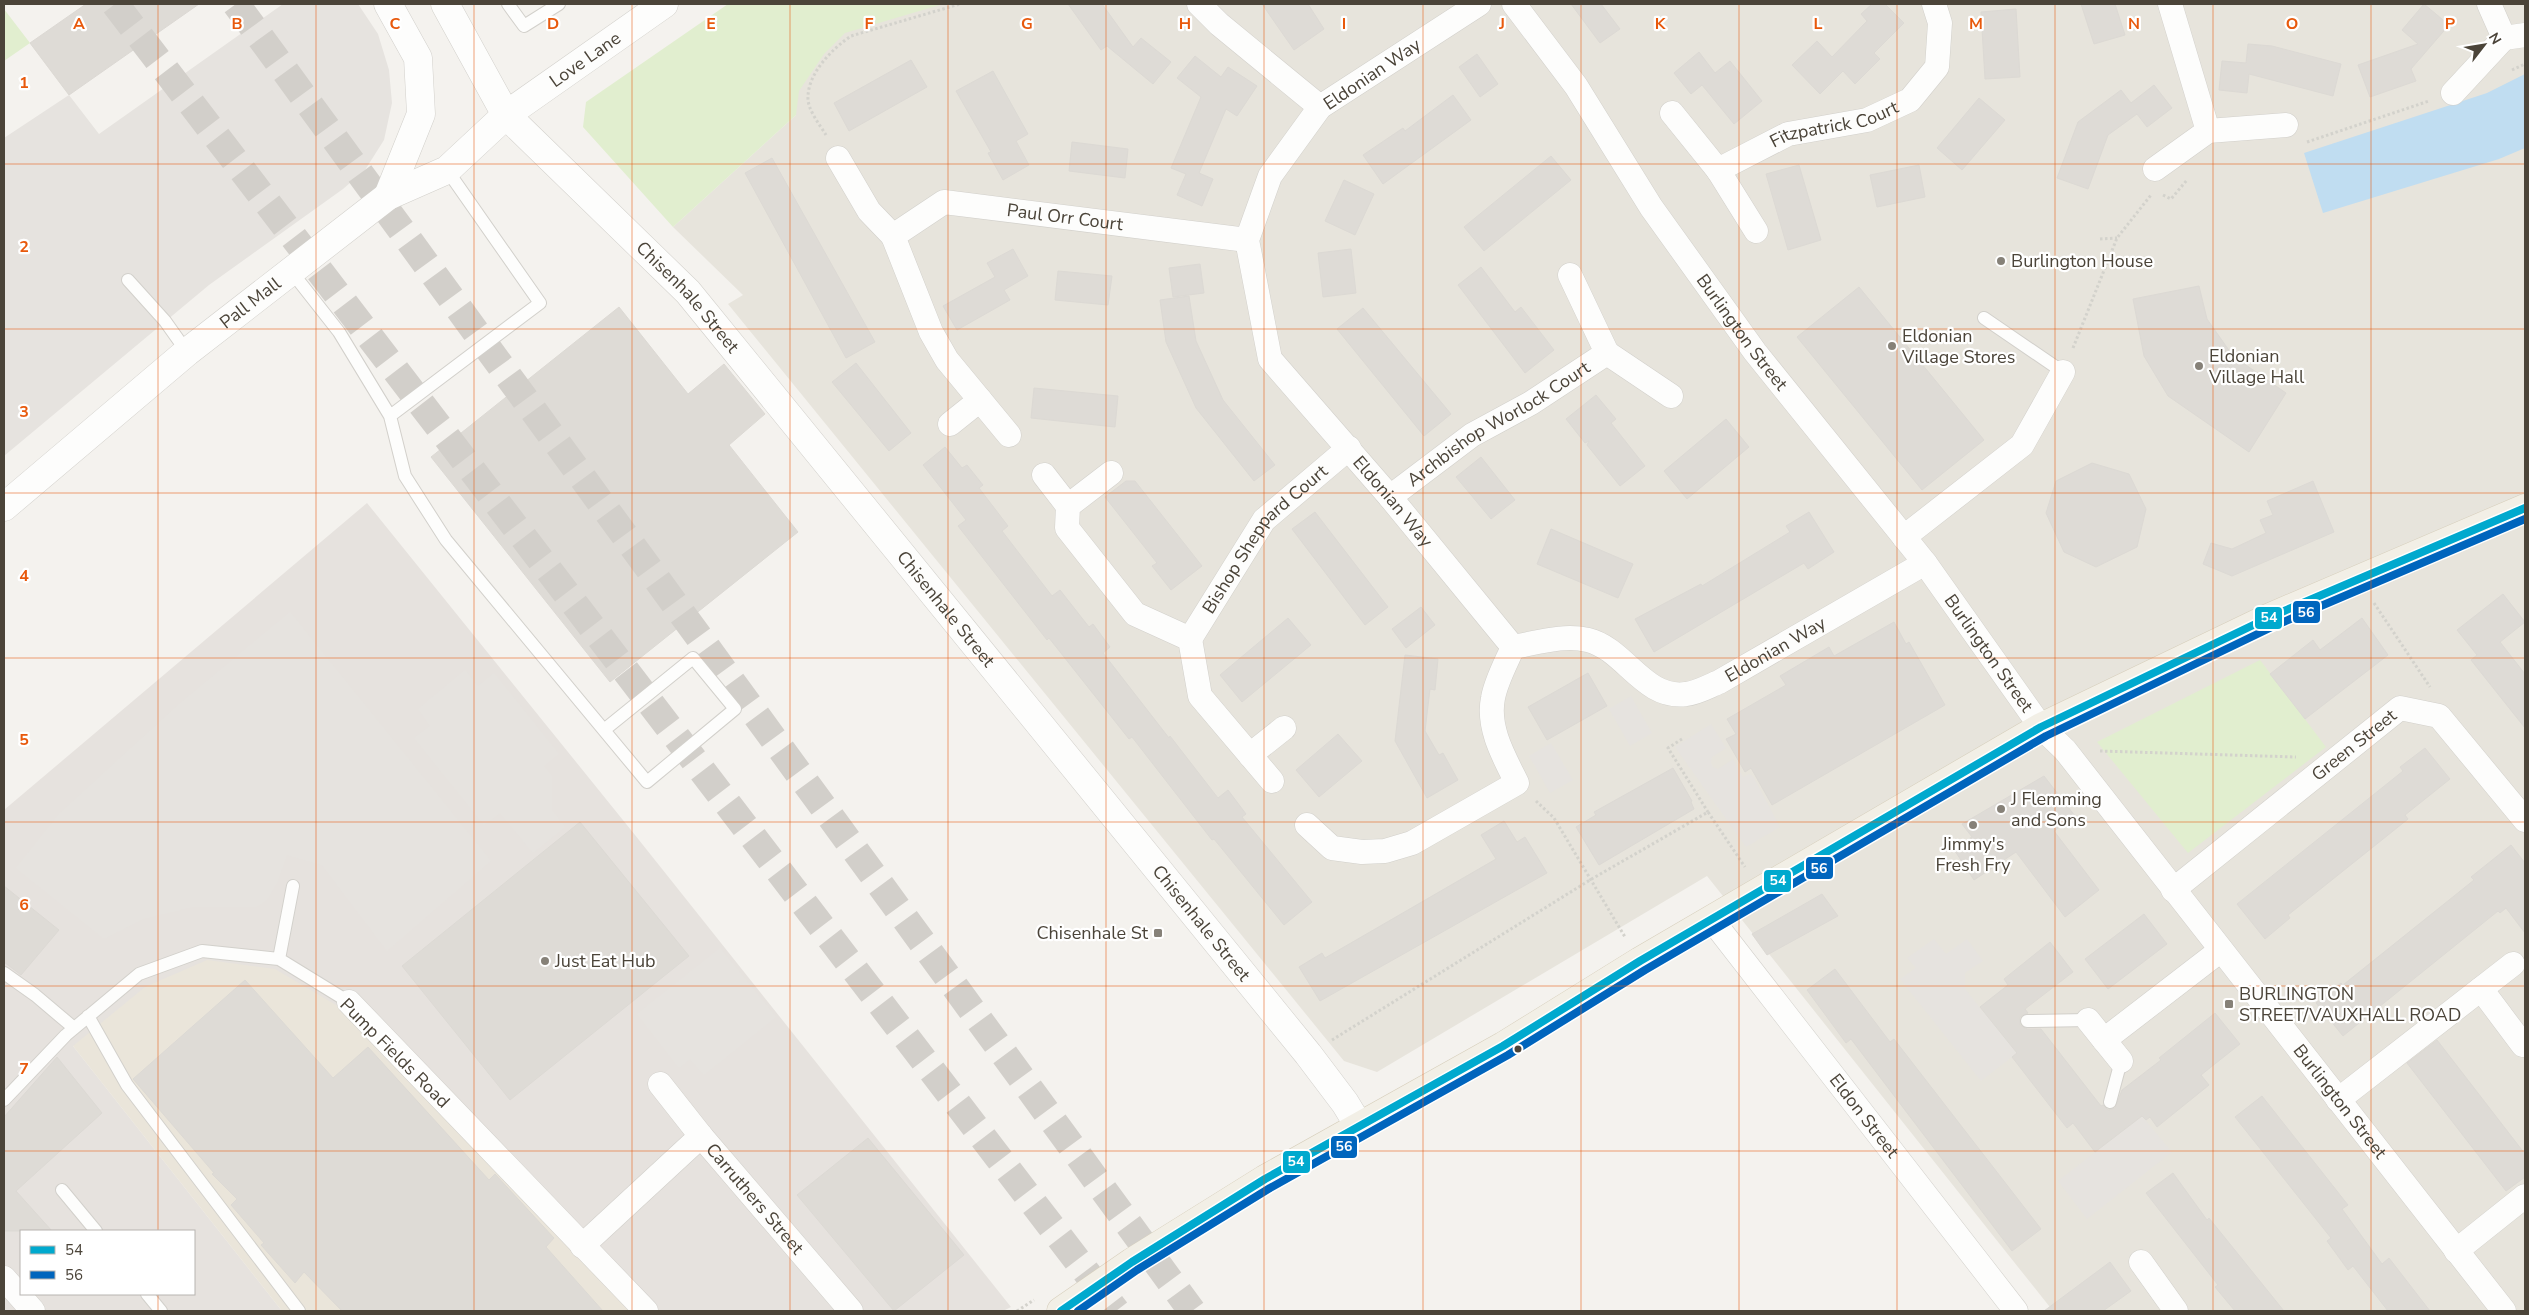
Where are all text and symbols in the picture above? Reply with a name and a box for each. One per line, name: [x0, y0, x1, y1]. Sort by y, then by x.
text: A: [73, 13, 85, 35]
text: B: [231, 13, 243, 35]
text: C: [390, 13, 401, 35]
text: D: [547, 13, 559, 35]
text: E: [706, 13, 716, 35]
text: F: [865, 13, 874, 35]
text: G: [1021, 13, 1033, 35]
text: H: [1179, 13, 1191, 35]
text: I: [1342, 13, 1346, 35]
text: J: [1498, 13, 1505, 35]
text: K: [1655, 13, 1667, 35]
text: L: [1814, 13, 1823, 35]
text: M: [1969, 13, 1983, 35]
text: N: [2128, 13, 2140, 35]
text: O: [2286, 13, 2298, 35]
text: P: [2445, 13, 2455, 35]
north arrow: [2459, 20, 2509, 70]
street label: Love Lane: [545, 26, 626, 93]
text: N: [2484, 29, 2506, 48]
street label: Eldonian Way: [1319, 32, 1426, 115]
text: 1: [19, 72, 29, 94]
street label: Fitzpatrick Court: [1766, 95, 1903, 153]
street label: Paul Orr Court: [1006, 198, 1125, 236]
text: 2: [19, 236, 29, 258]
street label: Chisenhale Street: [631, 236, 745, 358]
place label: Burlington House: [2011, 249, 2153, 273]
marker: Burlington House: [1995, 255, 2007, 267]
street label: Burlington Street: [1691, 269, 1794, 396]
street label: Pall Mall: [215, 271, 286, 334]
place label: Eldonian Village Stores: [1901, 324, 2015, 369]
marker: Eldonian Village Stores: [1886, 340, 1898, 352]
place label: Eldonian Village Hall: [2208, 344, 2305, 389]
street label: Archbishop Worlock Court: [1402, 355, 1595, 492]
marker: Eldonian Village Hall: [2193, 360, 2205, 372]
text: 3: [19, 401, 29, 423]
street label: Eldonian Way: [1347, 451, 1439, 553]
street label: Bishop Sheppard Court: [1197, 459, 1333, 618]
street label: Chisenhale Street: [891, 546, 1001, 673]
text: 4: [19, 565, 29, 587]
street label: Burlington Street: [1939, 589, 2039, 718]
line badge: 56: [2292, 600, 2321, 624]
text: 56: [2298, 603, 2314, 622]
line badge: 54: [2254, 606, 2283, 630]
text: 54: [2261, 608, 2278, 627]
street label: Eldonian Way: [1720, 611, 1831, 688]
street label: Green Street: [2306, 703, 2402, 786]
text: 5: [19, 729, 29, 751]
place label: J Flemming and Sons: [2010, 787, 2102, 832]
marker: J Flemming and Sons: [1995, 803, 2007, 815]
marker: Jimmy's Fresh Fry: [1967, 819, 1979, 831]
place label: Jimmy's Fresh Fry: [1935, 832, 2011, 877]
line badge: 56: [1805, 856, 1834, 880]
text: 56: [1811, 859, 1827, 878]
street label: Chisenhale Street: [1147, 860, 1256, 987]
line badge: 54: [1763, 869, 1792, 893]
text: 54: [1770, 871, 1787, 890]
text: 6: [19, 894, 29, 916]
place label: Chisenhale St: [1036, 921, 1149, 945]
marker: Chisenhale St: [1152, 927, 1164, 939]
place label: Just Eat Hub: [554, 949, 656, 973]
marker: Just Eat Hub: [539, 955, 551, 967]
place label: BURLINGTON STREET/VAUXHALL ROAD: [2239, 982, 2461, 1027]
street label: Pump Fields Road: [335, 993, 455, 1113]
marker: BURLINGTON STREET/VAUXHALL ROAD: [2223, 998, 2235, 1010]
street label: Burlington Street: [2288, 1039, 2393, 1164]
unlabelled marker: [1513, 1044, 1523, 1054]
text: 7: [19, 1058, 29, 1080]
street label: Eldon Street: [1824, 1069, 1905, 1163]
line badge: 56: [1330, 1135, 1358, 1159]
text: 56: [1336, 1137, 1352, 1156]
street label: Carruthers Street: [700, 1138, 810, 1260]
line badge: 54: [1282, 1150, 1311, 1174]
text: 54: [1288, 1152, 1305, 1171]
legend: [20, 1230, 195, 1295]
text: 54: [65, 1240, 83, 1260]
text: 56: [65, 1265, 83, 1285]

